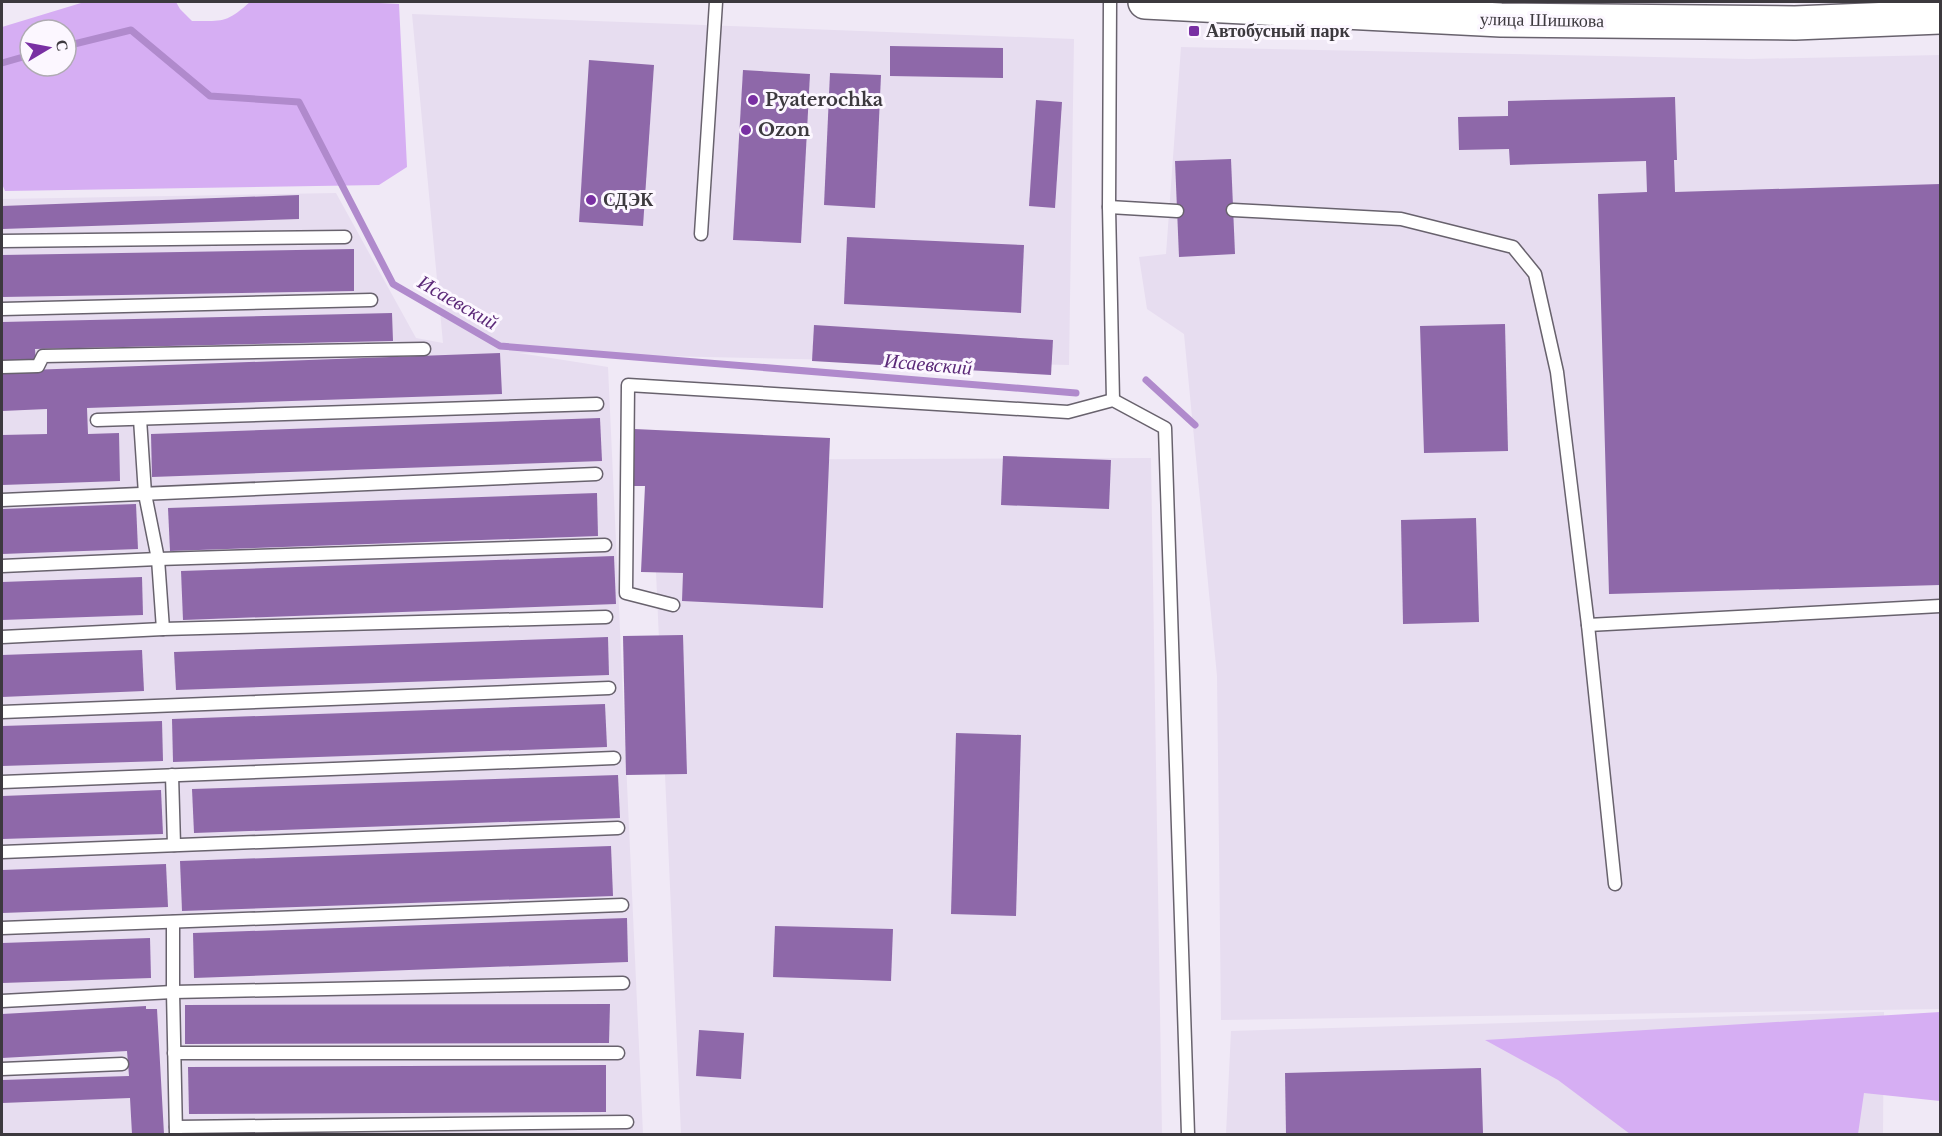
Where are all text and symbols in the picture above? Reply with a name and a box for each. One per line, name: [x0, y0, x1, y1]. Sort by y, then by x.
street label: улица Шишкова: [1480, 8, 1604, 32]
north arrow: [18, 18, 78, 78]
place label: Автобусный парк: [1206, 20, 1351, 42]
marker: Автобусный парк: [1187, 24, 1201, 38]
text: С: [52, 38, 74, 53]
place label: Pyaterochka: [765, 89, 884, 111]
marker: Pyaterochka: [746, 93, 760, 107]
place label: Ozon: [758, 119, 810, 141]
marker: Ozon: [739, 123, 753, 137]
place label: СДЭК: [603, 189, 653, 211]
marker: СДЭК: [584, 193, 598, 207]
water label: Исаевский: [413, 269, 502, 334]
water label: Исаевский: [882, 348, 973, 380]

